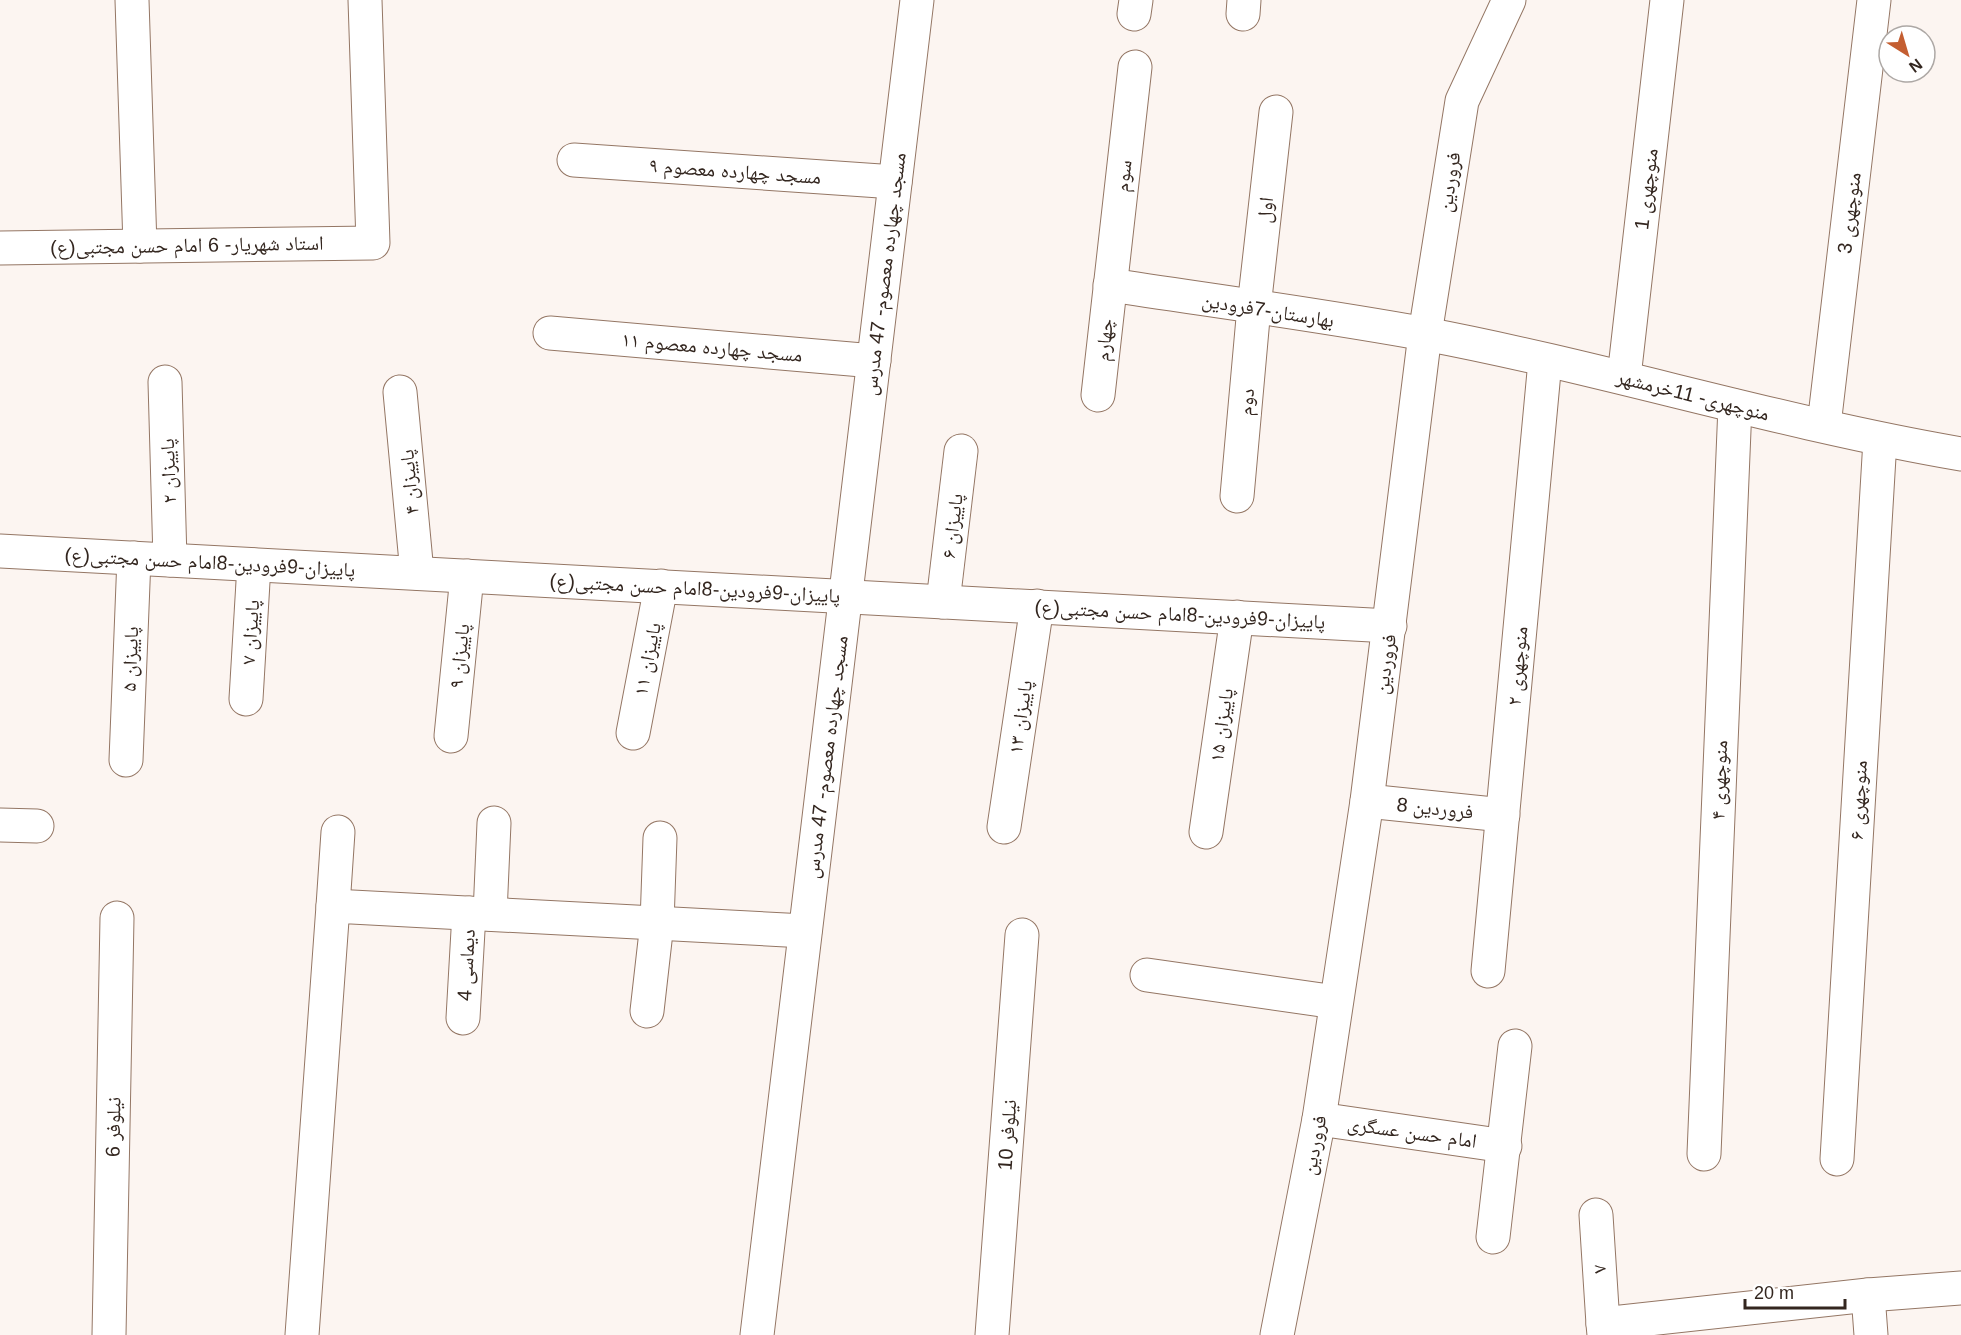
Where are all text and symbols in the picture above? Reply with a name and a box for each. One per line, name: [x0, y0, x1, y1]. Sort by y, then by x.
north arrow: [1877, 24, 1937, 84]
text: N: [1906, 55, 1925, 76]
street label: منوچهری 1: [1630, 147, 1663, 231]
street label: فروردین: [1433, 150, 1466, 214]
street label: مسجد چهارده معصوم- 47 مدرس: [858, 151, 913, 397]
street label: مسجد چهارده معصوم ۹: [648, 154, 822, 191]
street label: سوم: [1110, 159, 1139, 194]
street label: منوچهری 3: [1833, 171, 1866, 255]
street label: اول: [1253, 196, 1278, 224]
street label: استاد شهریار- 6 امام حسن مجتبی(ع): [50, 232, 324, 261]
street label: بهارستان-7فرودین: [1200, 289, 1336, 332]
street label: چهارم: [1091, 317, 1120, 363]
street label: مسجد چهارده معصوم ۱۱: [620, 328, 803, 369]
street label: منوچهری- 11خرمشهر: [1613, 365, 1772, 426]
street label: دوم: [1234, 387, 1261, 417]
street label: پاییزان ۲: [156, 438, 181, 504]
street label: پاییزان ۴: [395, 448, 424, 515]
street label: پاییزان ۶: [937, 492, 968, 560]
street label: پاییزان-9فرودین-8امام حسن مجتبی(ع): [64, 543, 356, 584]
street label: پاییزان-9فرودین-8امام حسن مجتبی(ع): [549, 569, 841, 610]
street label: پاییزان-9فرودین-8امام حسن مجتبی(ع): [1034, 595, 1326, 636]
street label: پاییزان ۷: [237, 599, 264, 665]
street label: پاییزان ۱۱: [629, 620, 666, 698]
street label: پاییزان ۹: [445, 622, 475, 690]
street label: منوچهری ۲: [1503, 625, 1532, 707]
street label: پاییزان ۵: [118, 626, 143, 692]
street label: فروردین: [1370, 633, 1401, 696]
street label: مسجد چهارده معصوم- 47 مدرس: [800, 634, 855, 880]
street label: پاییزان ۱۳: [1004, 679, 1037, 755]
street label: پاییزان ۱۵: [1205, 687, 1238, 763]
street label: منوچهری ۴: [1707, 740, 1732, 820]
street label: منوچهری ۶: [1845, 760, 1872, 840]
street label: 8 فروردین: [1395, 793, 1474, 824]
street label: دیماسی 4: [453, 928, 480, 1002]
street label: نیلوفر 6: [101, 1097, 125, 1157]
street label: نیلوفر 10: [994, 1099, 1021, 1171]
street label: امام حسن عسگری: [1345, 1112, 1478, 1155]
street label: فروردین: [1297, 1113, 1332, 1177]
street label: ۷: [1588, 1264, 1610, 1274]
scale bar: [1745, 1272, 1846, 1310]
text: 20 m: [1754, 1283, 1794, 1303]

